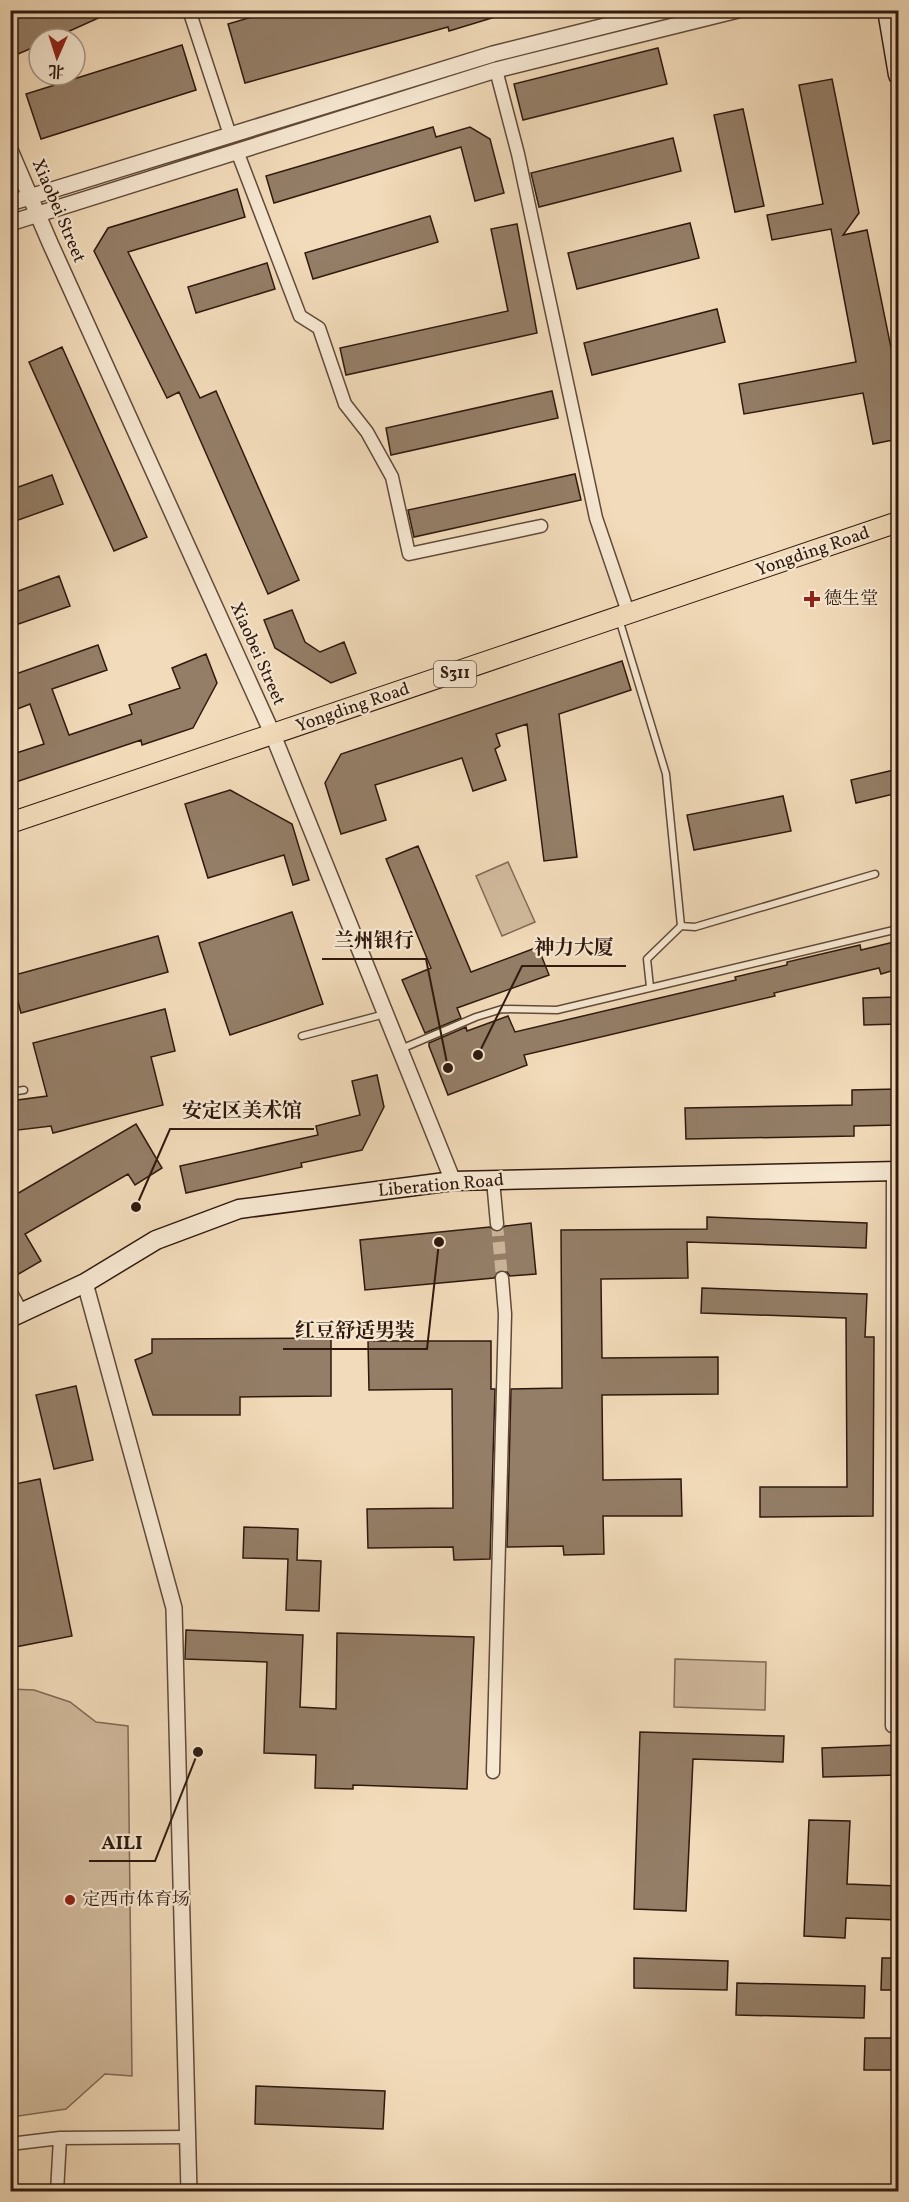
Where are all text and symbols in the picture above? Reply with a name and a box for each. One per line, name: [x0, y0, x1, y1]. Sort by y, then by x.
north arrow: [27, 27, 87, 87]
text: 北: [48, 59, 65, 81]
street label: Xiaobei Street: [25, 155, 91, 267]
street label: Yongding Road: [753, 521, 873, 583]
place label: 德生堂: [824, 587, 878, 612]
marker: 德生堂: [805, 592, 819, 606]
street label: Xiaobei Street: [223, 599, 291, 709]
road number: S311: [434, 661, 476, 687]
street label: Yongding Road: [293, 677, 413, 739]
callout: 兰州银行: [322, 921, 426, 959]
text: 兰州银行: [334, 928, 414, 956]
callout: 神力大厦: [522, 928, 626, 966]
text: 神力大厦: [534, 935, 614, 963]
callout: 安定区美术馆: [170, 1091, 314, 1129]
text: 安定区美术馆: [182, 1098, 302, 1126]
street label: Liberation Road: [377, 1168, 505, 1204]
callout: 红豆舒适男装: [283, 1311, 427, 1349]
text: 红豆舒适男装: [295, 1318, 415, 1346]
callout: AILI: [89, 1823, 155, 1861]
text: AILI: [101, 1830, 143, 1858]
place label: 定西市体育场: [82, 1888, 190, 1913]
marker: 定西市体育场: [63, 1893, 77, 1907]

